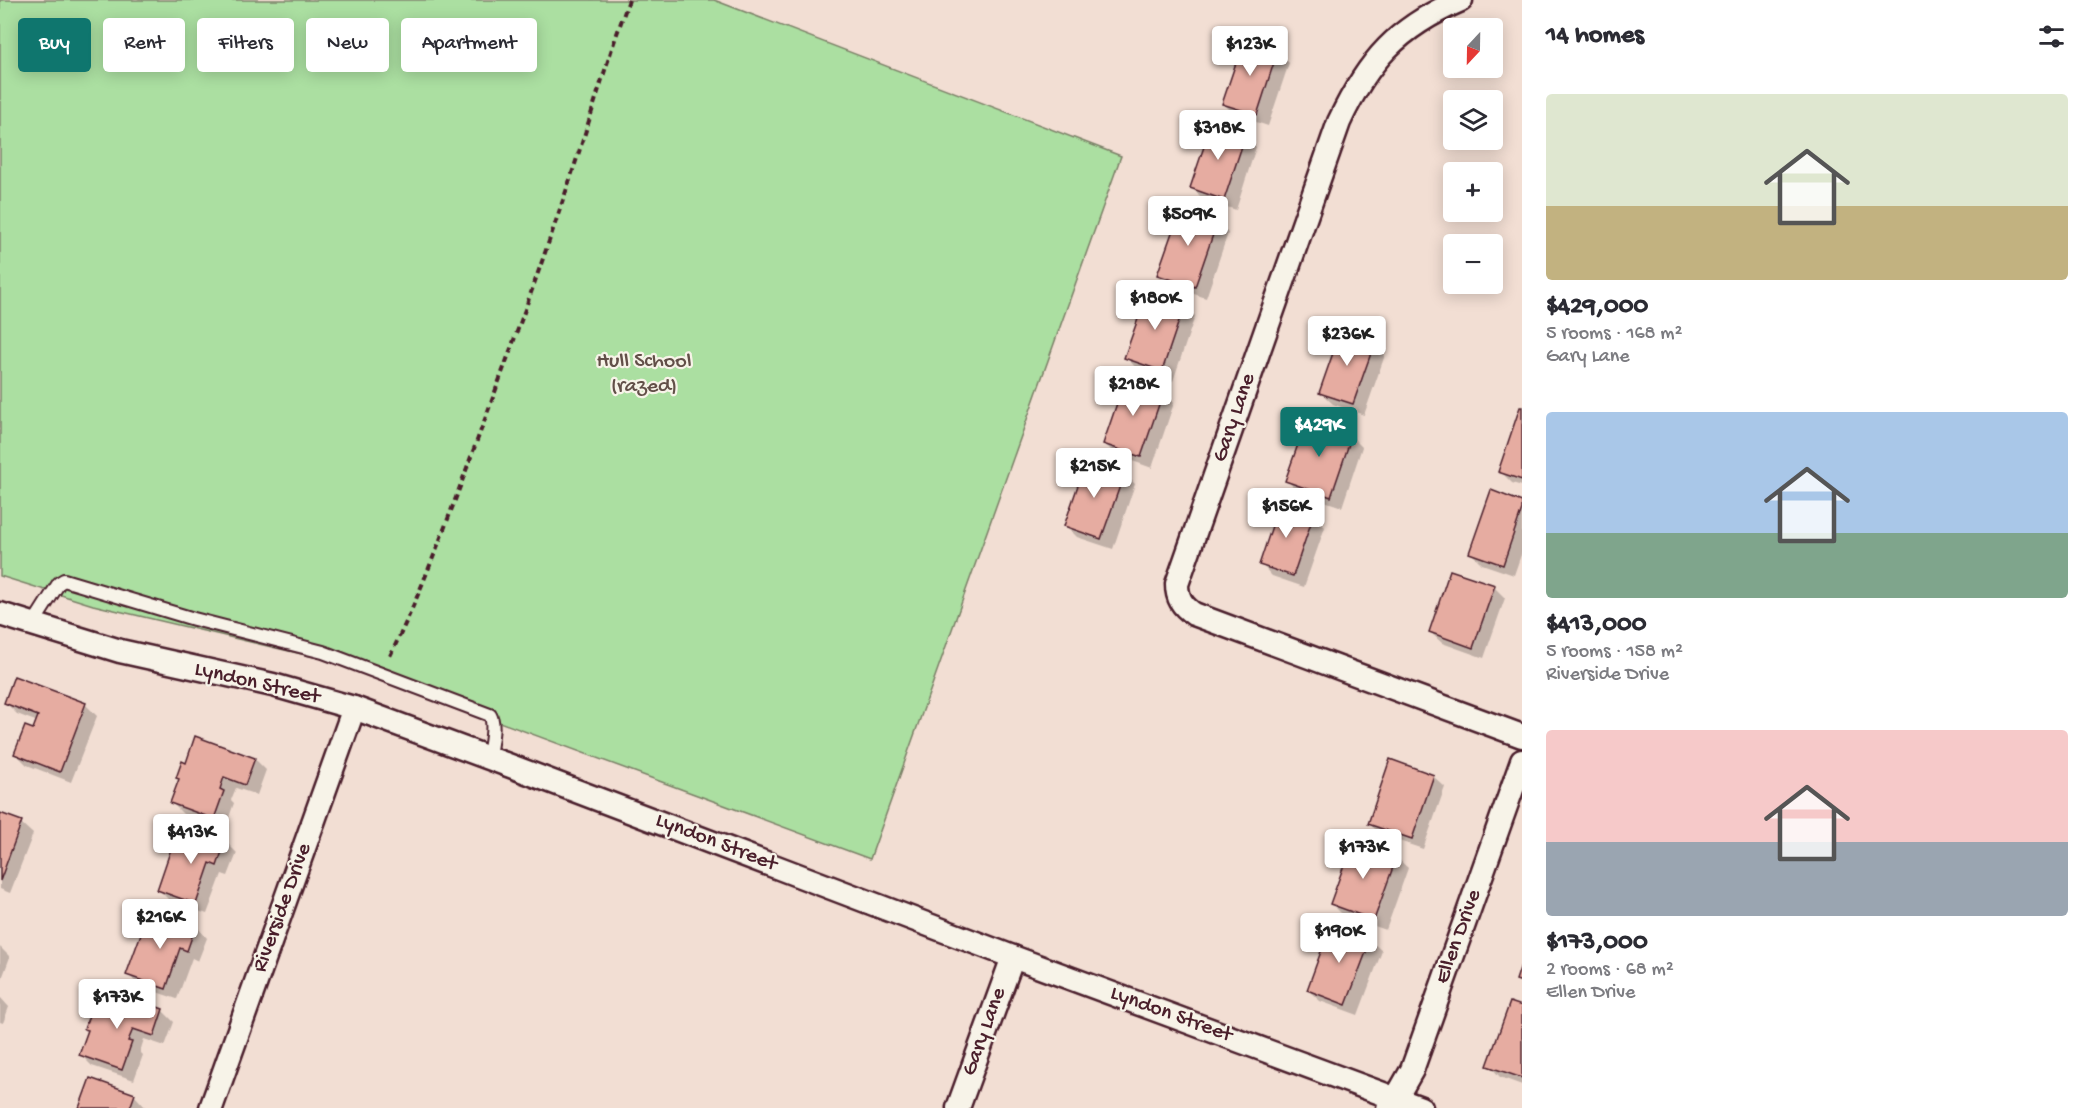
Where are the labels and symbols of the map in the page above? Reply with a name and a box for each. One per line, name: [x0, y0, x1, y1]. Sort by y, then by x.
north arrow: [1443, 18, 1503, 78]
pin: $123K: [1208, 26, 1292, 77]
pin: $318K: [1176, 110, 1260, 161]
pin: $509K: [1146, 196, 1230, 247]
pin: $180K: [1113, 280, 1197, 331]
pin: $236K: [1305, 316, 1389, 367]
park label: Hull School (razed): [597, 349, 692, 400]
pin: $218K: [1091, 366, 1175, 417]
street label: Gary Lane: [1208, 370, 1262, 466]
pin: $429K: [1277, 407, 1361, 458]
pin: $215K: [1052, 448, 1136, 499]
pin: $156K: [1244, 488, 1328, 539]
street label: Lyndon Street: [192, 657, 324, 712]
street label: Lyndon Street: [652, 808, 782, 879]
pin: $413K: [149, 814, 233, 865]
pin: $173K: [1321, 829, 1405, 880]
street label: Riverside Drive: [248, 839, 319, 976]
street label: Ellen Drive: [1430, 886, 1488, 988]
pin: $216K: [118, 899, 202, 950]
pin: $190K: [1297, 913, 1381, 964]
pin: $173K: [75, 979, 159, 1030]
street label: Lyndon Street: [1106, 981, 1237, 1050]
street label: Gary Lane: [957, 984, 1013, 1080]

